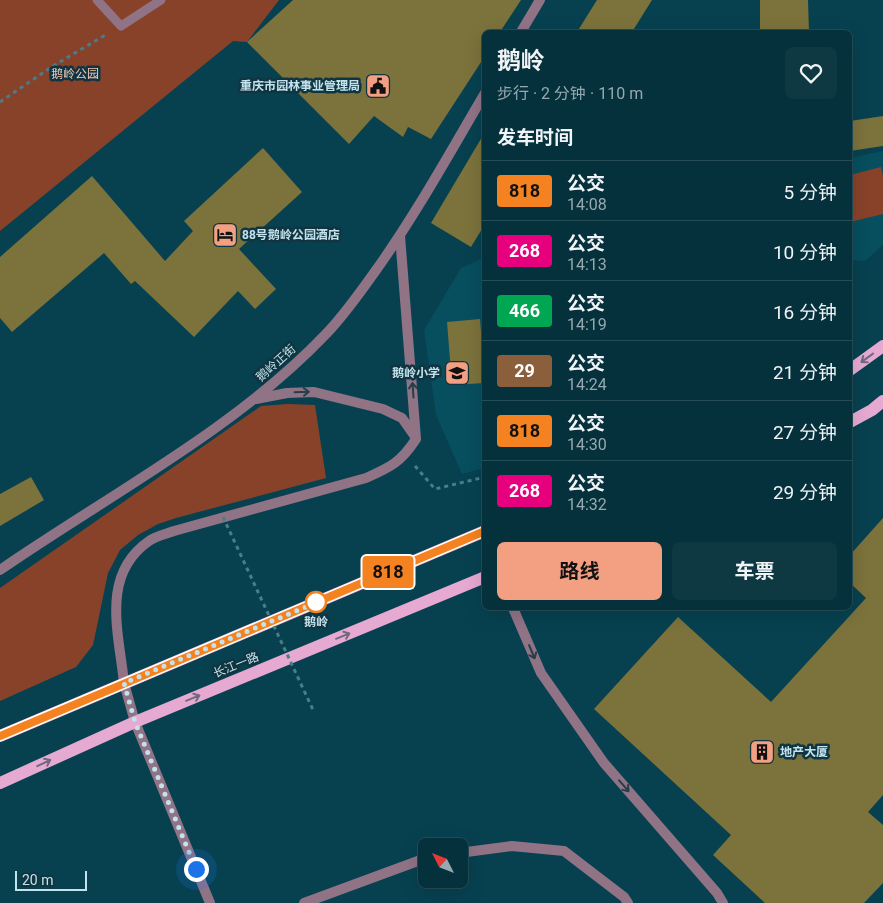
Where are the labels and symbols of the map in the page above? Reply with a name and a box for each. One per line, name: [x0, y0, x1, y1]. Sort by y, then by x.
park label: 鹅岭公园: [51, 67, 99, 81]
public building icon: 重庆市园林事业管理局: [365, 73, 391, 99]
place label: 重庆市园林事业管理局: [240, 79, 360, 93]
hotel icon: 88号鹅岭公园酒店: [212, 222, 238, 248]
place label: 88号鹅岭公园酒店: [242, 228, 340, 242]
street label: 鹅岭正街: [253, 342, 299, 384]
one-way arrow: [860, 353, 874, 363]
school or university icon: 鹅岭小学: [444, 360, 470, 386]
place label: 鹅岭小学: [392, 366, 440, 380]
one-way arrow: [408, 383, 417, 399]
one-way arrow: [294, 387, 310, 397]
line badge: 818: [359, 556, 417, 588]
marker: 鹅岭: [305, 591, 327, 613]
place label: 鹅岭: [304, 615, 328, 629]
one-way arrow: [335, 630, 350, 640]
one-way arrow: [528, 644, 538, 659]
street label: 长江一路: [211, 650, 261, 680]
one-way arrow: [185, 692, 200, 702]
building icon: 地产大厦: [749, 739, 775, 765]
place label: 地产大厦: [780, 745, 828, 759]
one-way arrow: [36, 758, 51, 767]
one-way arrow: [618, 779, 629, 792]
north arrow: [418, 838, 468, 888]
your location: [184, 857, 209, 882]
scale bar: [15, 868, 88, 891]

